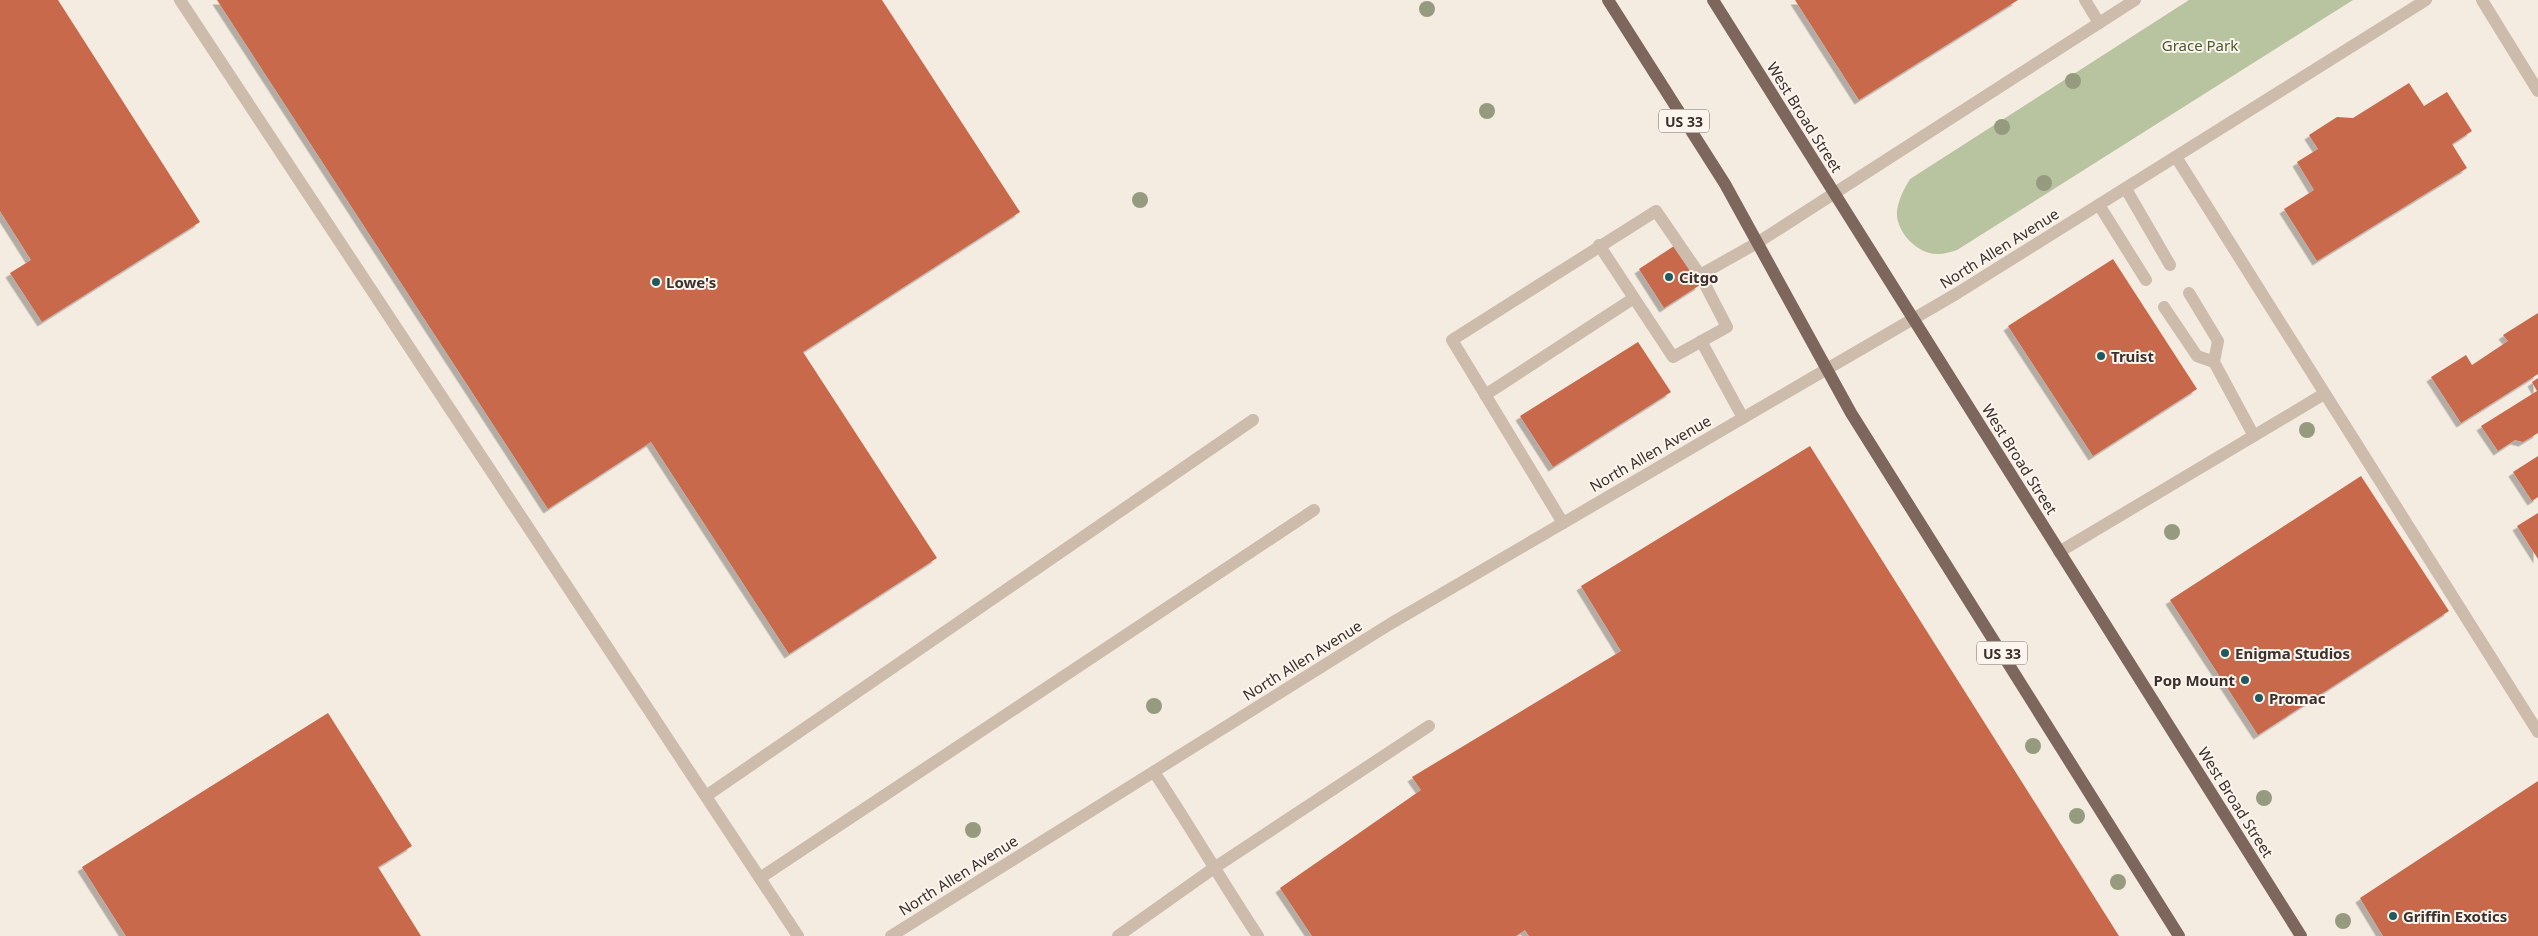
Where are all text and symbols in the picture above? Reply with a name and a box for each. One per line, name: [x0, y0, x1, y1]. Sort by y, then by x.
park label: Grace Park: [2162, 35, 2238, 55]
street label: West Broad Street: [1763, 58, 1847, 177]
road number: US 33: [1659, 110, 1709, 132]
street label: North Allen Avenue: [1936, 203, 2062, 293]
place label: Citgo: [1679, 267, 1718, 287]
marker: Citgo: [1663, 271, 1675, 283]
place label: Lowe's: [666, 272, 716, 292]
marker: Lowe's: [650, 276, 662, 288]
place label: Truist: [2111, 346, 2154, 366]
marker: Truist: [2095, 350, 2107, 362]
street label: West Broad Street: [1978, 400, 2062, 519]
street label: North Allen Avenue: [1586, 410, 1714, 496]
street label: North Allen Avenue: [1239, 615, 1365, 705]
road number: US 33: [1977, 641, 2027, 664]
place label: Enigma Studios: [2235, 643, 2350, 663]
marker: Enigma Studios: [2219, 647, 2231, 659]
place label: Pop Mount: [2153, 670, 2235, 690]
marker: Pop Mount: [2239, 674, 2251, 686]
place label: Promac: [2269, 688, 2326, 708]
marker: Promac: [2253, 692, 2265, 704]
street label: West Broad Street: [2194, 743, 2278, 862]
street label: North Allen Avenue: [895, 830, 1021, 920]
place label: Griffin Exotics: [2403, 906, 2507, 926]
marker: Griffin Exotics: [2387, 910, 2399, 922]

